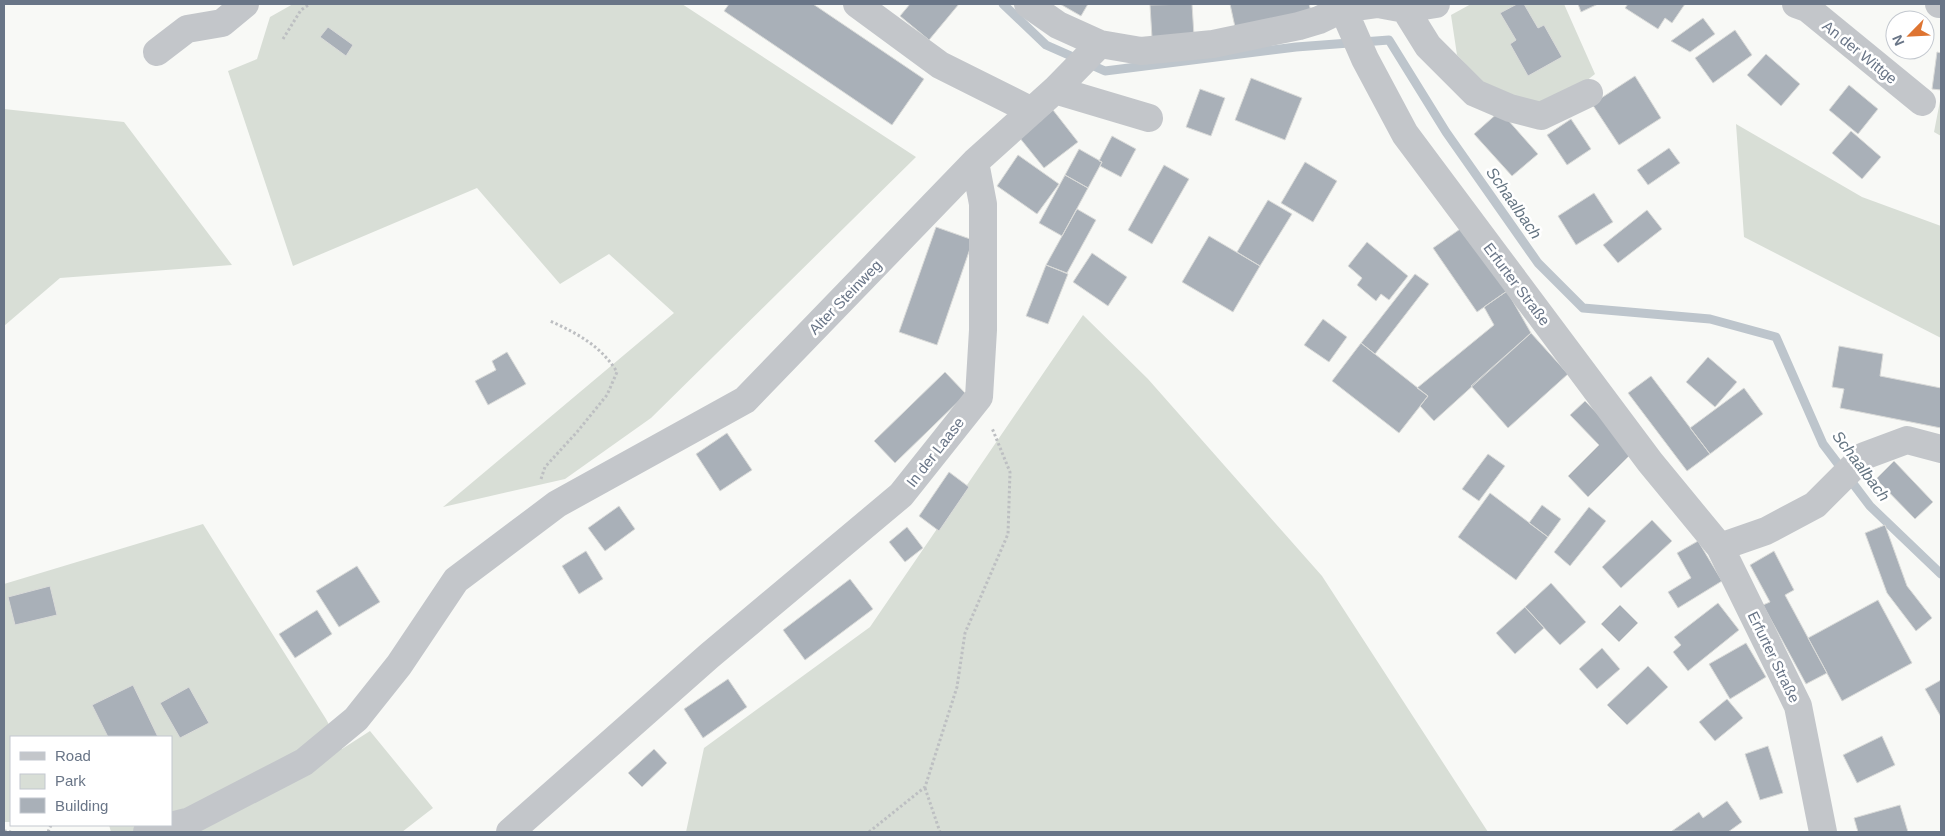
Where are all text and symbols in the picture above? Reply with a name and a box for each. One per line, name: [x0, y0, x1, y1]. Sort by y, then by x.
north arrow: [1885, 10, 1935, 60]
street label: An der Wittge: [1819, 17, 1901, 87]
text: N: [1889, 32, 1907, 48]
water label: Schaalbach: [1483, 164, 1545, 242]
street label: Erfurter Straße: [1480, 239, 1554, 329]
street label: Alter Steinweg: [805, 256, 885, 338]
street label: In der Laase: [903, 414, 967, 490]
water label: Schaalbach: [1829, 427, 1893, 505]
street label: Erfurter Straße: [1745, 609, 1803, 705]
legend: [10, 736, 172, 826]
text: Road: [55, 747, 91, 764]
text: Park: [55, 772, 86, 789]
text: Building: [55, 797, 108, 814]

